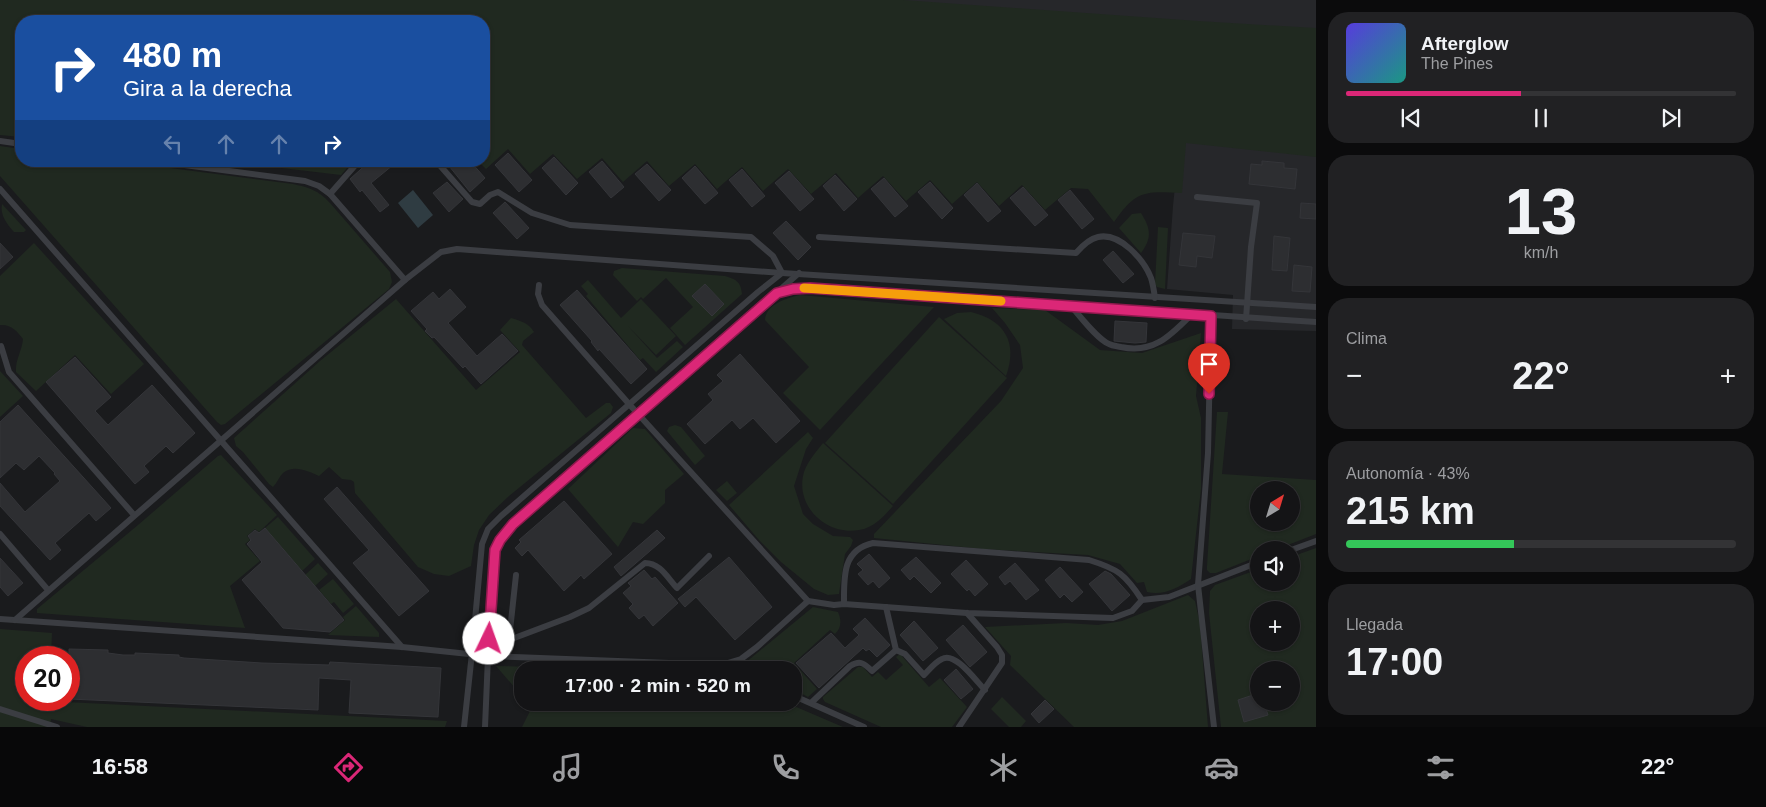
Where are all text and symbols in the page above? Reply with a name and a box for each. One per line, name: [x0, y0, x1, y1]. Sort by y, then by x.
text: Afterglow: [1421, 33, 1509, 54]
icon: right: [40, 35, 105, 100]
text: 480 m: [123, 35, 222, 74]
text: The Pines: [1421, 55, 1493, 72]
text: Gira a la derecha: [123, 76, 292, 101]
icon: previous: [1397, 104, 1425, 132]
icon: pause: [1527, 104, 1555, 132]
icon: next: [1657, 104, 1685, 132]
icon: left: [159, 130, 187, 158]
icon: ahead: [212, 130, 240, 158]
icon: ahead: [265, 130, 293, 158]
icon: right: [318, 130, 346, 158]
text: 13: [1505, 175, 1577, 248]
text: km/h: [1524, 244, 1558, 261]
text: Clima: [1346, 330, 1387, 347]
pin: [1188, 343, 1230, 394]
icon: arrive: [1195, 350, 1223, 378]
text: 22°: [1512, 355, 1570, 397]
text: −: [1346, 360, 1362, 391]
text: +: [1720, 360, 1736, 391]
text: Autonomía · 43%: [1346, 465, 1470, 482]
north arrow: [1250, 481, 1300, 531]
map controls: [1250, 481, 1300, 711]
text: 215 km: [1346, 490, 1475, 532]
button: sound: [1250, 541, 1300, 591]
button: +: [1250, 601, 1300, 651]
position arrow: [462, 612, 514, 664]
text: Llegada: [1346, 616, 1403, 633]
text: 17:00: [1346, 641, 1443, 683]
speed limit sign: 20: [15, 646, 80, 711]
button: −: [1250, 661, 1300, 711]
text: 17:00 · 2 min · 520 m: [565, 675, 751, 696]
icon: directions: [331, 750, 366, 785]
icon: music: [550, 750, 585, 785]
icon: phone: [768, 750, 803, 785]
icon: climate: [986, 750, 1021, 785]
icon: car: [1204, 750, 1239, 785]
icon: filters: [1423, 750, 1458, 785]
text: 16:58: [92, 754, 148, 779]
text: 22°: [1641, 754, 1674, 779]

